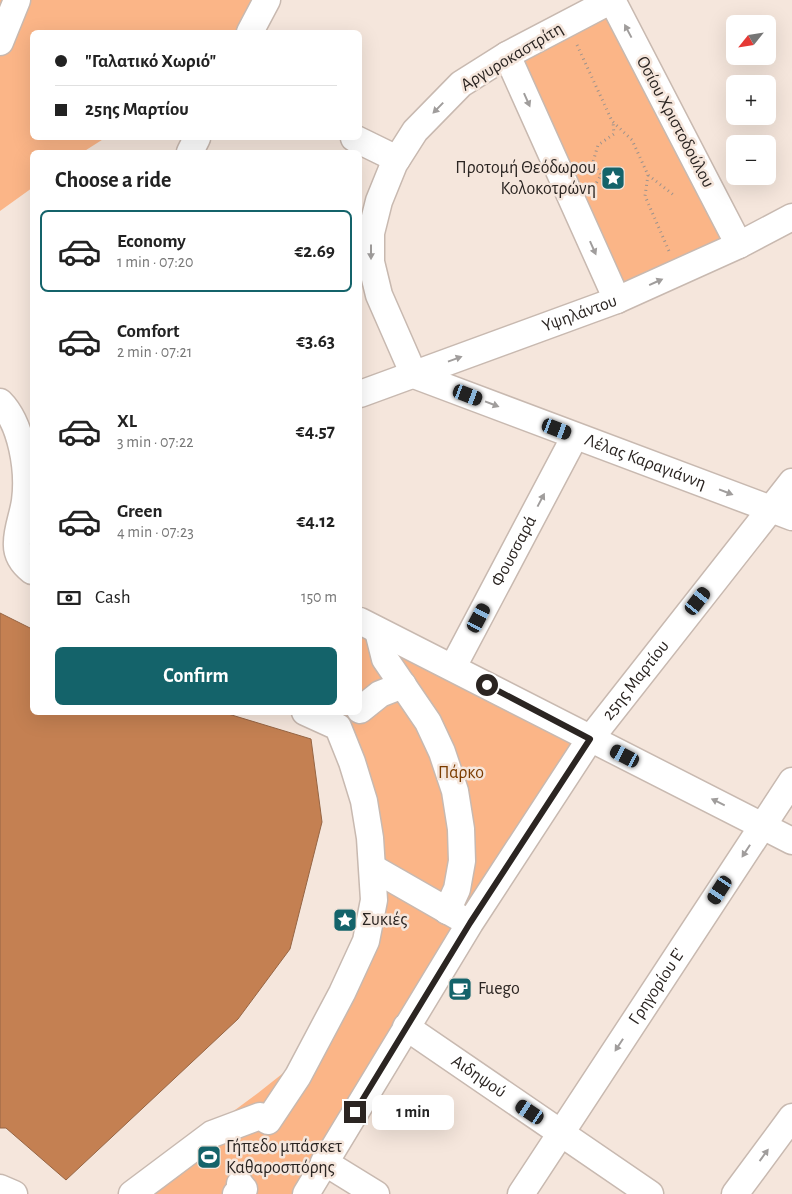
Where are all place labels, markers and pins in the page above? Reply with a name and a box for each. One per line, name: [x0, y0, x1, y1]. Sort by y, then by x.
place label: Προτομή Θεόδωρου Κολοκοτρώνη: [455, 159, 596, 198]
place icon: Προτομή Θεόδωρου Κολοκοτρώνη: [600, 165, 626, 191]
place icon: Συκιές: [332, 907, 358, 933]
place label: Συκιές: [362, 911, 408, 929]
cafe icon: Fuego: [447, 976, 473, 1002]
place label: Fuego: [478, 980, 520, 998]
place label: Γήπεδο μπάσκετ Καθαροσπόρης: [226, 1138, 342, 1177]
sports icon: Γήπεδο μπάσκετ Καθαροσπόρης: [196, 1144, 222, 1170]

